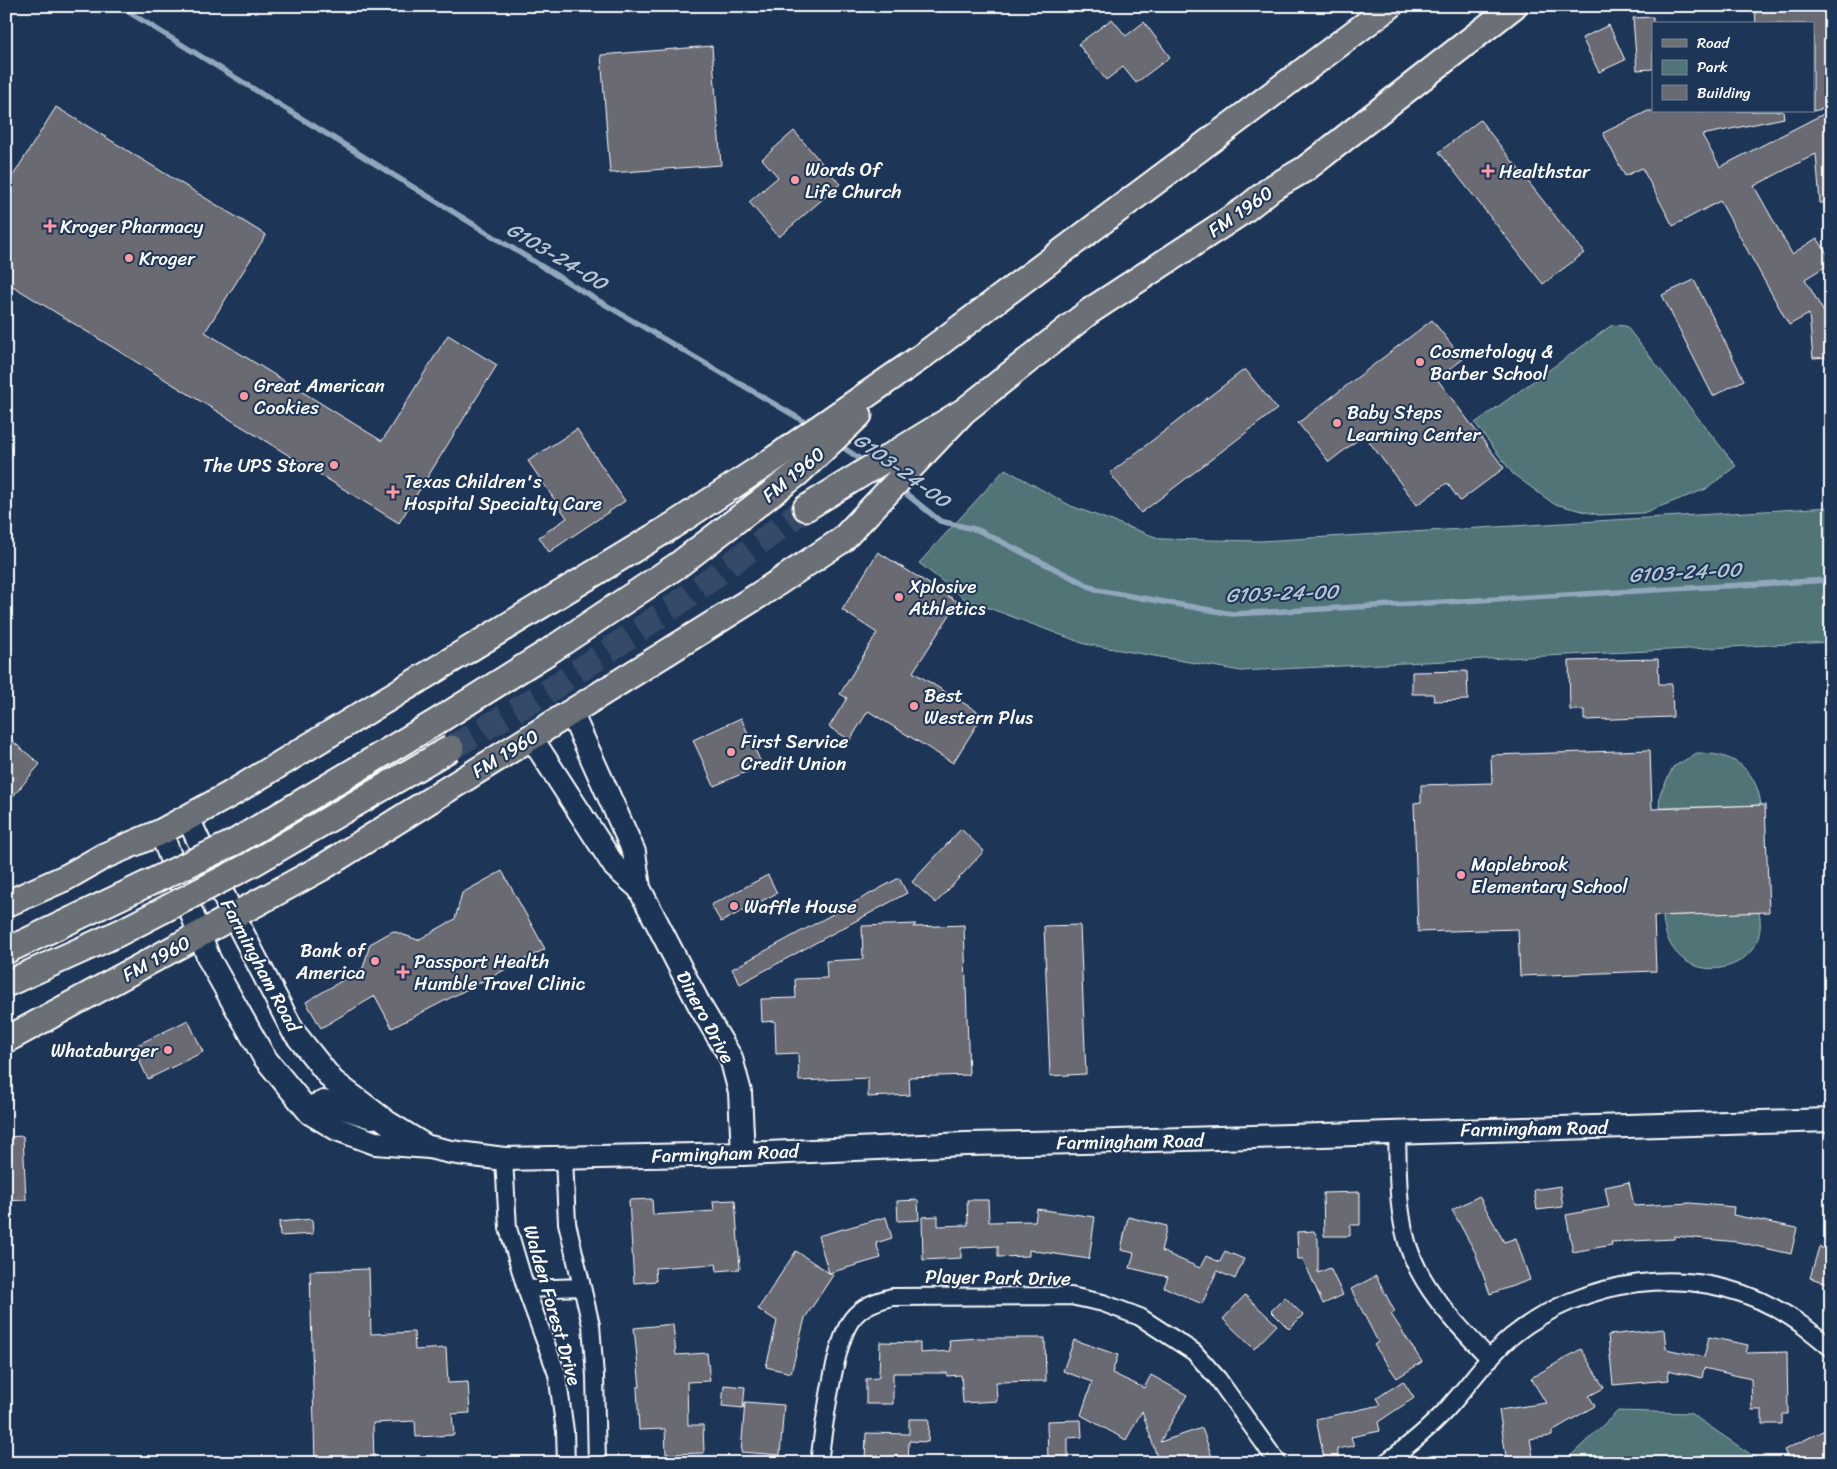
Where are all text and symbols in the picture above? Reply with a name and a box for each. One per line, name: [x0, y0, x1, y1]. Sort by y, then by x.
legend: [1652, 22, 1814, 112]
text: Road: [1697, 30, 1730, 56]
text: Park: [1697, 54, 1728, 80]
text: Building: [1697, 80, 1751, 106]
place label: Words Of Life Church: [805, 153, 901, 208]
place label: Healthstar: [1499, 155, 1591, 188]
marker: Healthstar: [1481, 164, 1495, 178]
marker: Words Of Life Church: [789, 174, 801, 186]
street label: FM 1960: [1200, 177, 1280, 246]
place label: Kroger Pharmacy: [60, 210, 204, 243]
water label: G103-24-00: [499, 212, 616, 302]
marker: Kroger Pharmacy: [44, 220, 56, 232]
place label: Kroger: [139, 242, 196, 275]
marker: Kroger: [123, 252, 135, 264]
place label: Cosmetology & Barber School: [1430, 335, 1553, 390]
marker: Cosmetology & Barber School: [1414, 356, 1426, 368]
place label: Great American Cookies: [254, 369, 385, 424]
marker: Great American Cookies: [238, 390, 250, 402]
place label: Baby Steps Learning Center: [1347, 396, 1481, 451]
marker: Baby Steps Learning Center: [1331, 417, 1343, 429]
water label: G103-24-00: [846, 423, 959, 519]
street label: FM 1960: [754, 438, 832, 511]
place label: The UPS Store: [203, 449, 324, 482]
marker: The UPS Store: [328, 459, 340, 471]
place label: Texas Children's Hospital Specialty Care: [404, 465, 602, 520]
marker: Texas Children's Hospital Specialty Care: [386, 485, 400, 499]
water label: G103-24-00: [1628, 552, 1744, 593]
place label: Xplosive Athletics: [908, 570, 986, 625]
water label: G103-24-00: [1225, 574, 1341, 613]
marker: Xplosive Athletics: [893, 591, 905, 603]
place label: Best Western Plus: [924, 679, 1033, 734]
marker: Best Western Plus: [908, 700, 920, 712]
street label: FM 1960: [465, 720, 545, 787]
place label: First Service Credit Union: [741, 725, 849, 780]
marker: First Service Credit Union: [725, 746, 737, 758]
place label: Maplebrook Elementary School: [1471, 848, 1628, 903]
marker: Maplebrook Elementary School: [1455, 869, 1467, 881]
place label: Waffle House: [744, 890, 857, 923]
street label: Farmingham Road: [211, 893, 311, 1040]
marker: Waffle House: [728, 900, 740, 912]
street label: FM 1960: [116, 926, 197, 991]
place label: Bank of America: [295, 934, 367, 989]
place label: Passport Health Humble Travel Clinic: [414, 945, 586, 1000]
marker: Bank of America: [369, 955, 381, 967]
marker: Passport Health Humble Travel Clinic: [396, 965, 410, 979]
street label: Dinero Drive: [667, 965, 744, 1070]
place label: Whataburger: [51, 1034, 159, 1067]
marker: Whataburger: [162, 1044, 174, 1056]
street label: Farmingham Road: [1460, 1111, 1610, 1146]
street label: Farmingham Road: [1056, 1124, 1206, 1159]
street label: Farmingham Road: [651, 1134, 801, 1173]
street label: Walden Forest Drive: [514, 1221, 591, 1389]
street label: Player Park Drive: [925, 1260, 1071, 1295]

